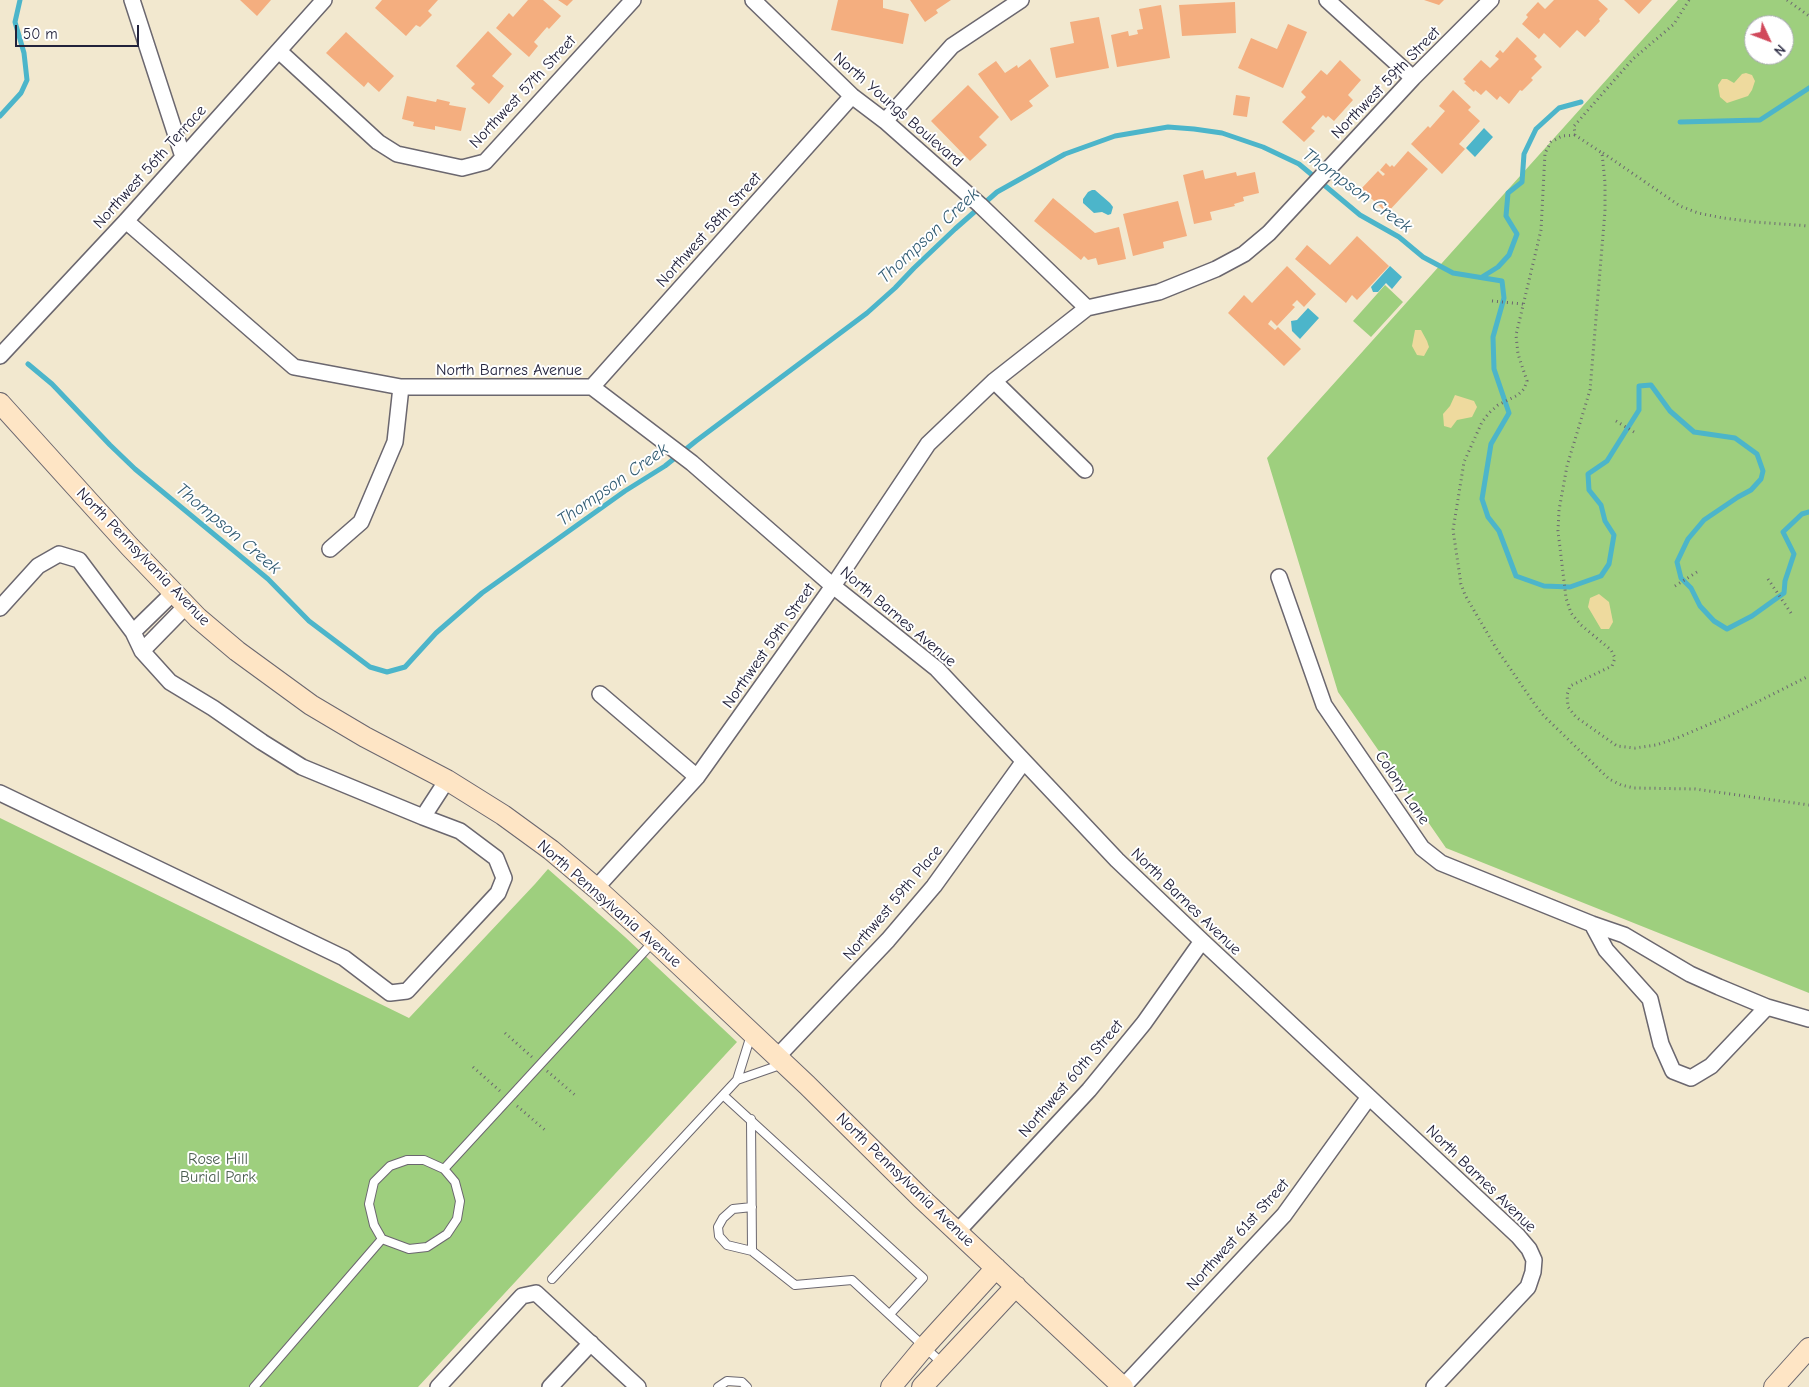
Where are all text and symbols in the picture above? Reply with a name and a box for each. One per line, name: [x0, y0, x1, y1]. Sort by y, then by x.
scale bar: [18, 15, 141, 47]
north arrow: [1744, 15, 1794, 65]
street label: Northwest 59th Street: [1328, 23, 1444, 143]
text: 50 m: [23, 25, 58, 43]
street label: Northwest 57th Street: [466, 32, 580, 152]
text: N: [1770, 41, 1789, 59]
street label: North Youngs Boulevard: [829, 48, 967, 172]
street label: Northwest 56th Terrace: [89, 101, 211, 233]
water label: Thompson Creek: [1298, 144, 1416, 238]
street label: Northwest 58th Street: [652, 169, 766, 291]
water label: Thompson Creek: [874, 184, 984, 288]
street label: North Barnes Avenue: [436, 360, 582, 380]
water label: Thompson Creek: [553, 439, 673, 531]
water label: Thompson Creek: [171, 479, 285, 579]
street label: North Pennsylvania Avenue: [72, 484, 214, 630]
street label: North Barnes Avenue: [836, 563, 960, 671]
street label: Northwest 59th Street: [719, 580, 819, 712]
street label: Colony Lane: [1370, 748, 1434, 828]
street label: North Pennsylvania Avenue: [533, 836, 685, 972]
street label: Northwest 59th Place: [839, 841, 947, 965]
street label: North Barnes Avenue: [1127, 844, 1245, 960]
street label: Northwest 60th Street: [1015, 1016, 1127, 1142]
street label: North Pennsylvania Avenue: [832, 1109, 978, 1251]
street label: North Barnes Avenue: [1422, 1121, 1540, 1237]
park label: Rose Hill Burial Park: [180, 1149, 256, 1187]
street label: Northwest 61st Street: [1183, 1175, 1293, 1295]

